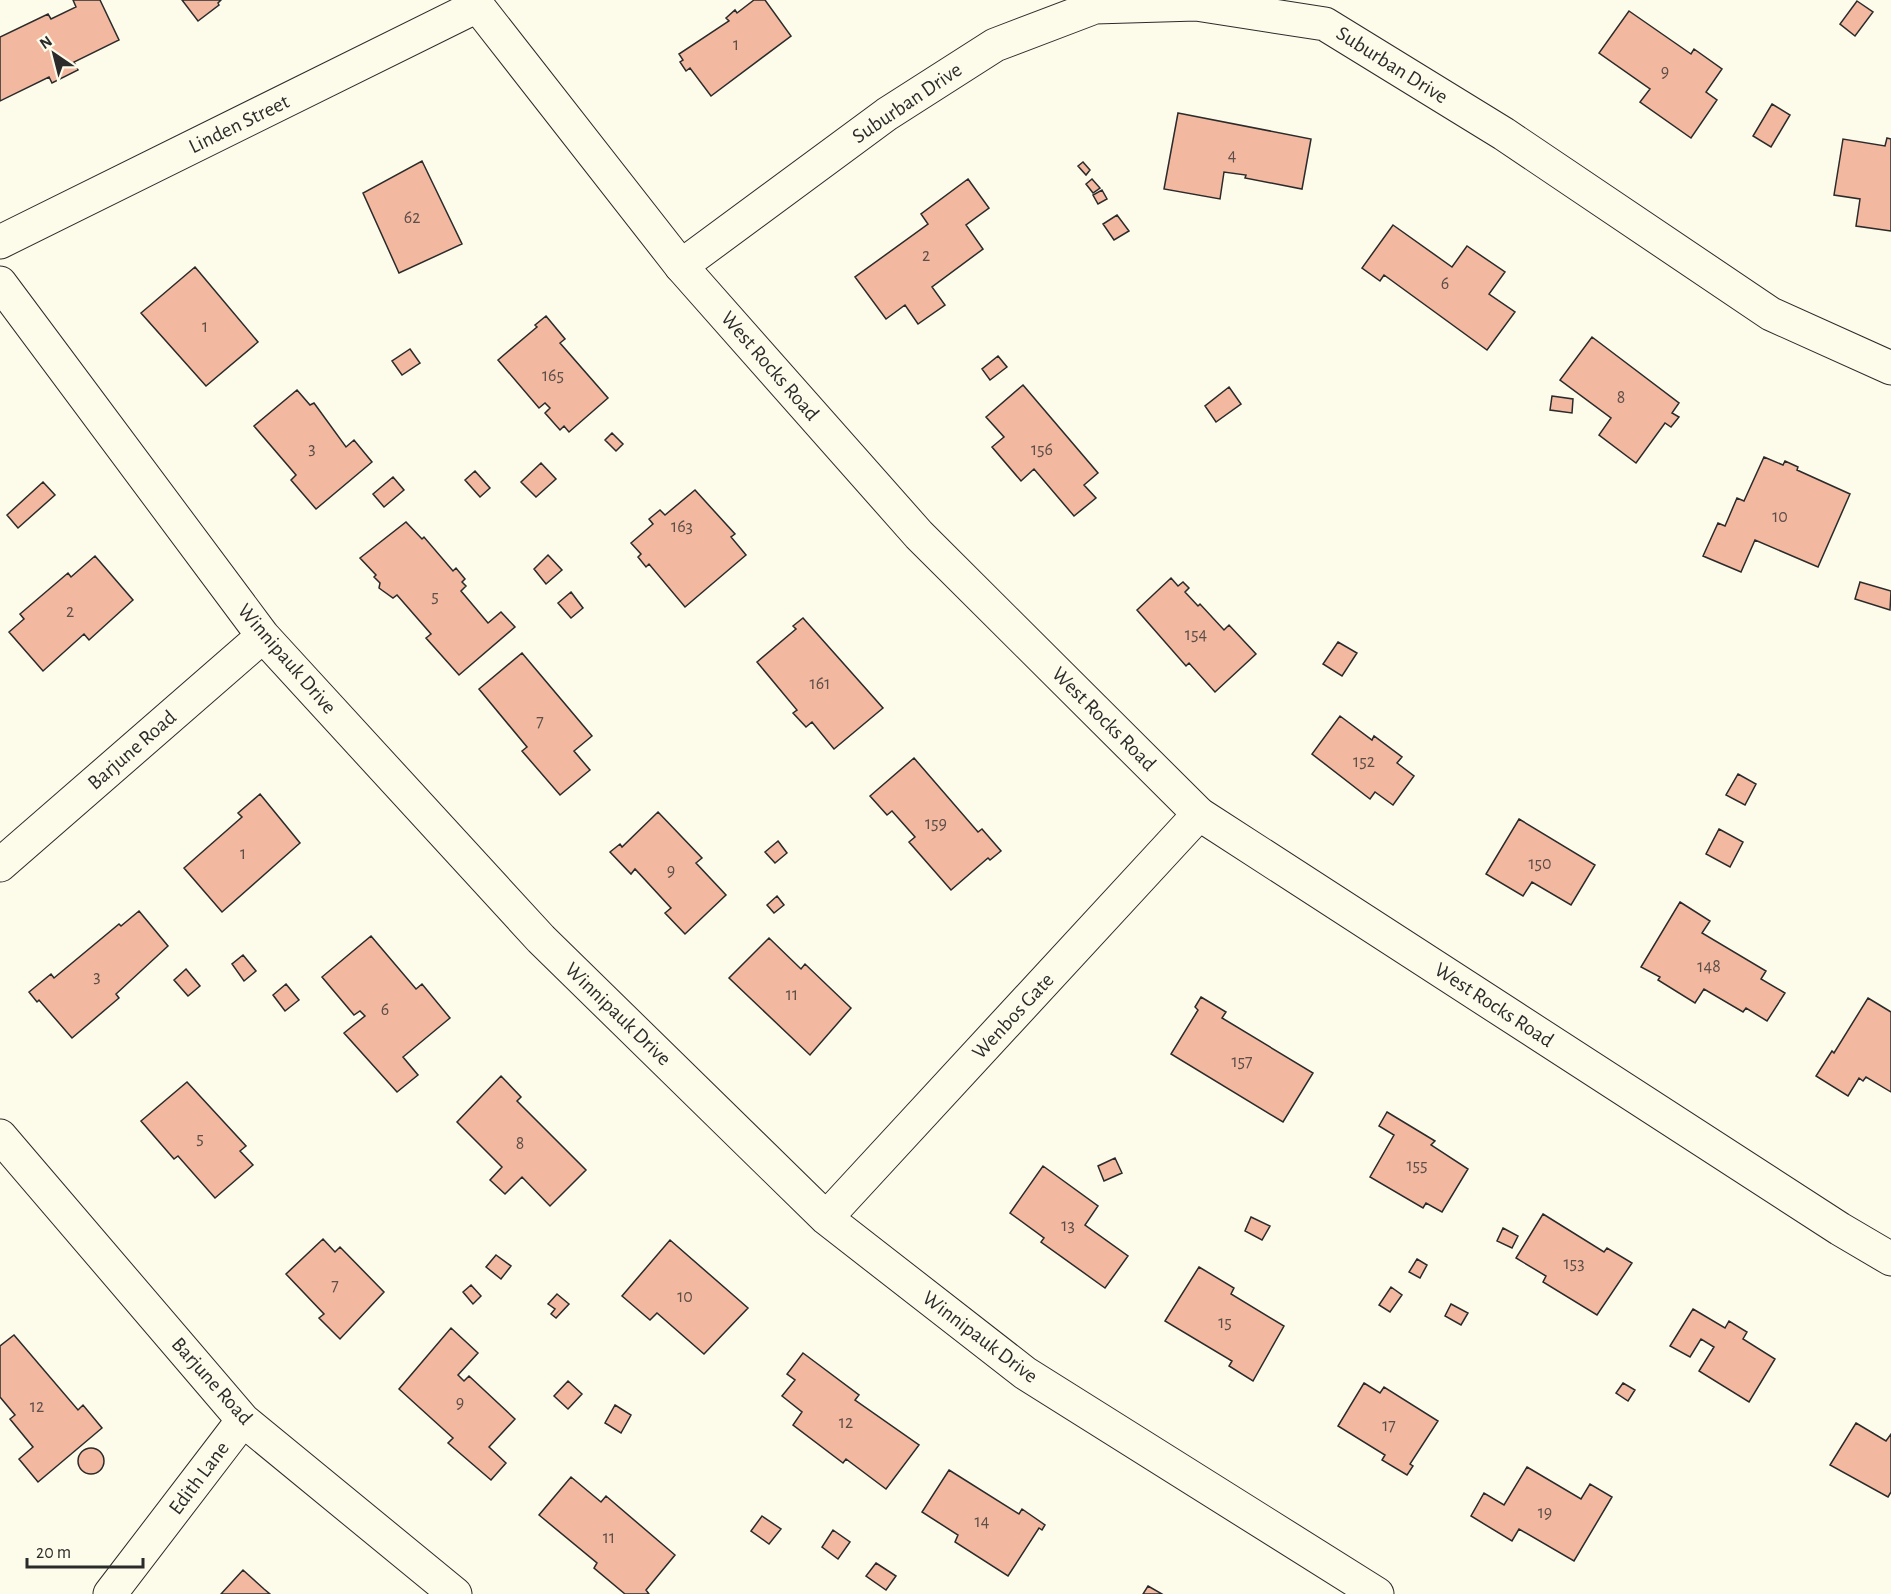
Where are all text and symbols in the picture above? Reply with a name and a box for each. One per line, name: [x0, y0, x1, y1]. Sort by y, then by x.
street label: Suburban Drive: [1333, 22, 1451, 108]
north arrow: [24, 24, 84, 84]
text: N: [37, 33, 55, 52]
house number: 1: [733, 36, 739, 54]
street label: Suburban Drive: [848, 59, 966, 147]
house number: 9: [1661, 63, 1669, 81]
street label: Linden Street: [185, 91, 293, 157]
house number: 4: [1228, 147, 1237, 165]
house number: 62: [404, 209, 420, 227]
house number: 2: [922, 247, 930, 265]
house number: 6: [1441, 275, 1449, 293]
street label: West Rocks Road: [717, 307, 823, 425]
house number: 1: [202, 318, 208, 336]
house number: 165: [542, 367, 564, 385]
house number: 8: [1617, 389, 1625, 407]
house number: 3: [308, 440, 316, 458]
house number: 156: [1031, 441, 1053, 459]
house number: 10: [1772, 508, 1788, 526]
house number: 163: [671, 518, 693, 536]
house number: 5: [431, 588, 439, 606]
street label: Winnipauk Drive: [234, 600, 340, 718]
house number: 2: [66, 603, 74, 621]
house number: 154: [1185, 626, 1208, 644]
street label: West Rocks Road: [1048, 663, 1160, 775]
house number: 161: [810, 675, 830, 693]
street label: Barjune Road: [84, 706, 180, 794]
house number: 7: [536, 713, 544, 731]
house number: 152: [1353, 753, 1375, 771]
house number: 159: [925, 815, 947, 833]
house number: 1: [240, 845, 246, 863]
house number: 150: [1528, 855, 1552, 873]
house number: 9: [667, 862, 675, 880]
street label: Winnipauk Drive: [561, 958, 675, 1070]
house number: 148: [1697, 958, 1721, 976]
street label: West Rocks Road: [1431, 959, 1557, 1051]
house number: 3: [93, 968, 101, 986]
street label: Wenbos Gate: [968, 969, 1058, 1063]
house number: 11: [786, 986, 798, 1004]
house number: 6: [381, 1001, 389, 1019]
house number: 157: [1231, 1053, 1253, 1071]
house number: 5: [196, 1130, 204, 1148]
house number: 8: [516, 1135, 524, 1153]
house number: 155: [1406, 1157, 1428, 1175]
house number: 13: [1061, 1217, 1075, 1235]
house number: 153: [1563, 1255, 1585, 1273]
house number: 7: [331, 1277, 339, 1295]
street label: Winnipauk Drive: [918, 1287, 1042, 1387]
house number: 10: [677, 1288, 693, 1306]
house number: 15: [1218, 1314, 1232, 1332]
street label: Barjune Road: [168, 1333, 256, 1429]
house number: 9: [456, 1394, 464, 1412]
house number: 12: [30, 1398, 44, 1416]
house number: 12: [839, 1414, 853, 1432]
house number: 17: [1382, 1417, 1396, 1435]
street label: Edith Lane: [165, 1438, 233, 1518]
house number: 19: [1538, 1504, 1552, 1522]
house number: 14: [975, 1513, 990, 1531]
house number: 11: [603, 1529, 615, 1547]
scale bar: [27, 1531, 142, 1569]
text: 20 m: [36, 1544, 71, 1562]

